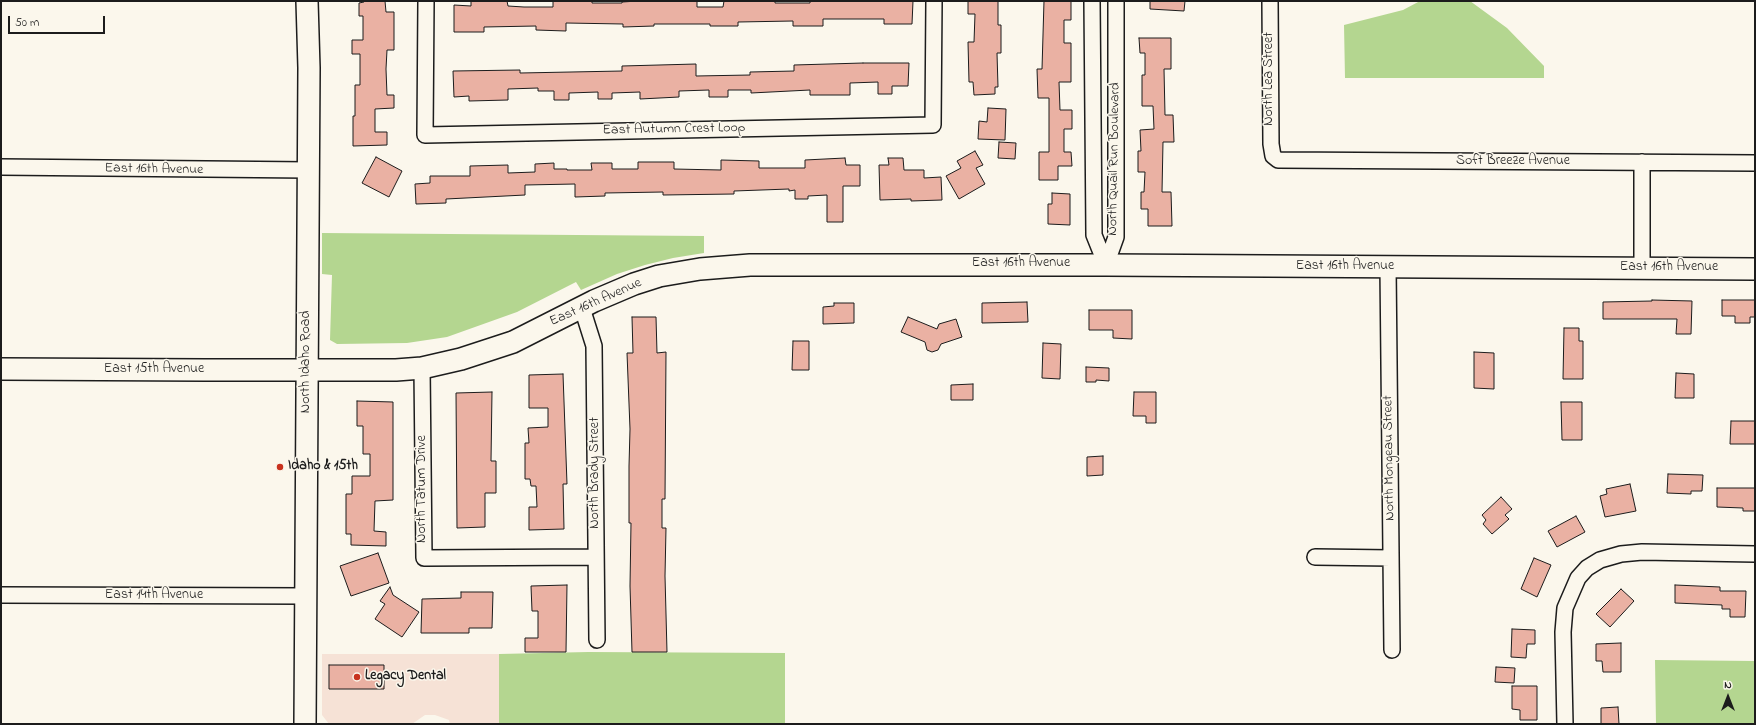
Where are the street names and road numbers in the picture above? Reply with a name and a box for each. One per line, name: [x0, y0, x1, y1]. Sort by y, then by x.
street label: North Lea Street: [1262, 32, 1278, 126]
street label: North Quail Run Boulevard: [1105, 82, 1125, 236]
street label: East Autumn Crest Loop: [602, 120, 746, 140]
street label: Soft Breeze Avenue: [1456, 154, 1570, 170]
street label: East 16th Avenue: [105, 161, 203, 179]
street label: East 16th Avenue: [972, 256, 1070, 272]
street label: East 16th Avenue: [1296, 259, 1394, 275]
street label: East 16th Avenue: [1620, 260, 1718, 276]
street label: East 16th Avenue: [547, 275, 645, 331]
street label: North Idaho Road: [299, 311, 315, 413]
street label: East 15th Avenue: [104, 362, 204, 378]
street label: North Mongeau Street: [1381, 395, 1399, 521]
street label: North Brady Street: [588, 417, 604, 529]
street label: North Tatum Drive: [415, 435, 431, 543]
street label: East 14th Avenue: [105, 588, 203, 604]

